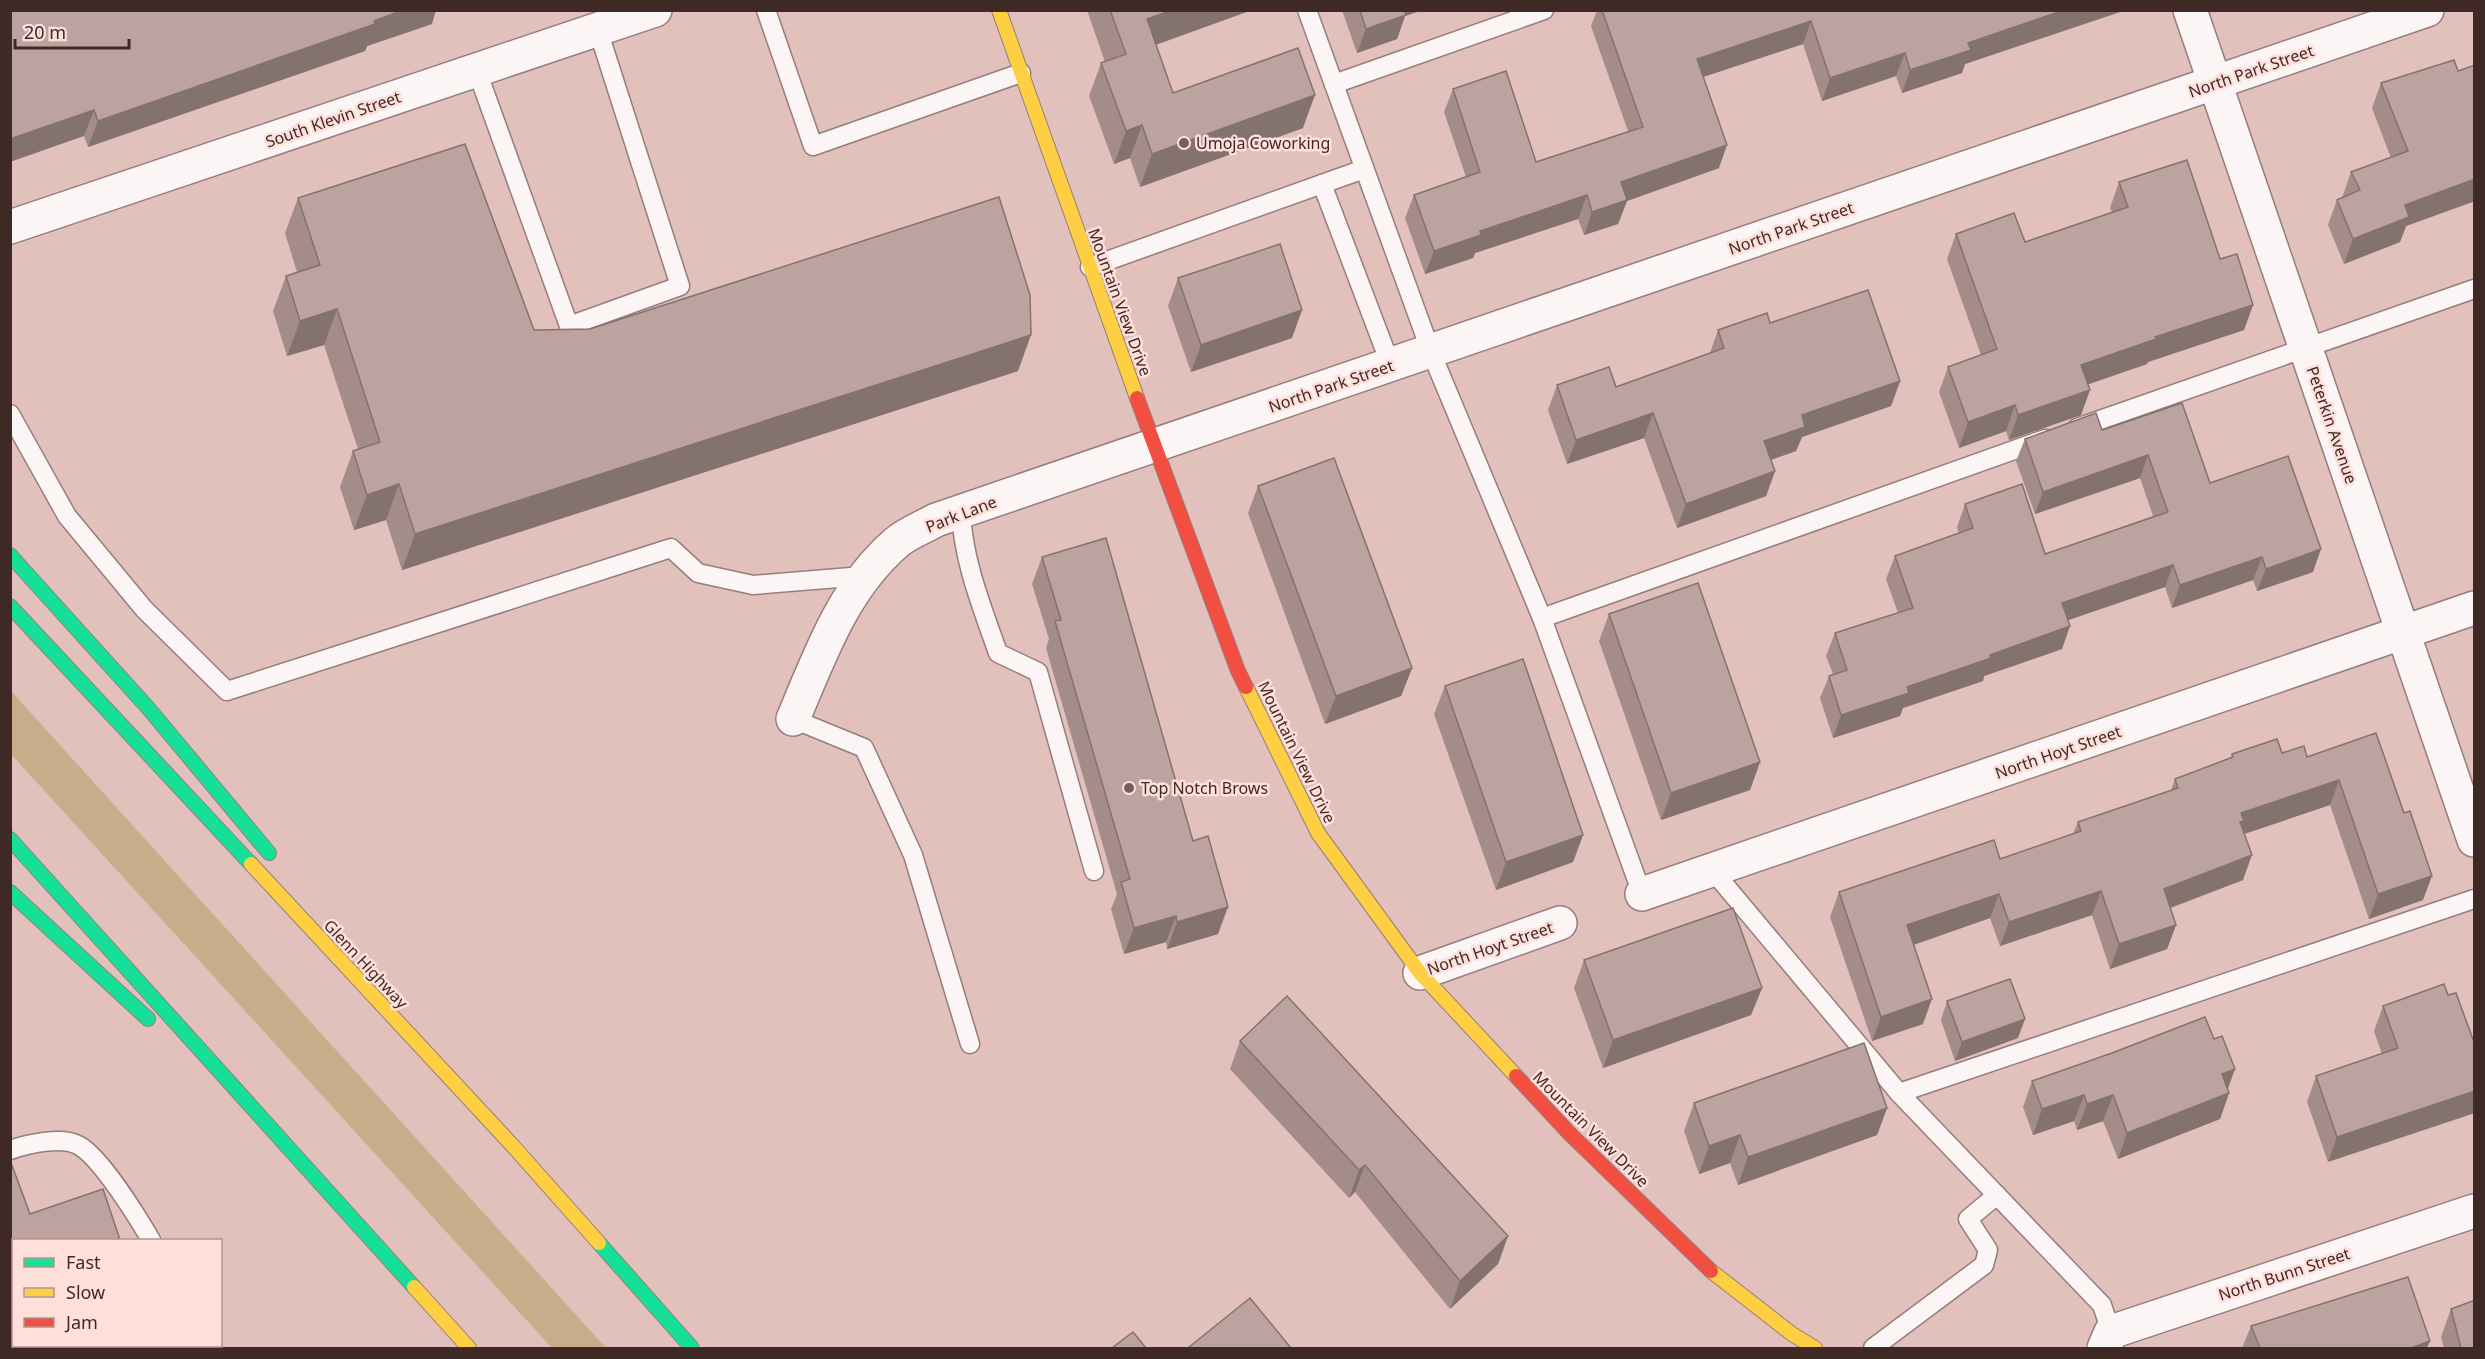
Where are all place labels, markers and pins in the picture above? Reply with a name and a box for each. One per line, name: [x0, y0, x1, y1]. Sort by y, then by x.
place label: Umoja Coworking: [1196, 132, 1330, 154]
marker: Umoja Coworking: [1177, 136, 1191, 150]
place label: Top Notch Brows: [1141, 777, 1268, 799]
marker: Top Notch Brows: [1122, 781, 1136, 795]

